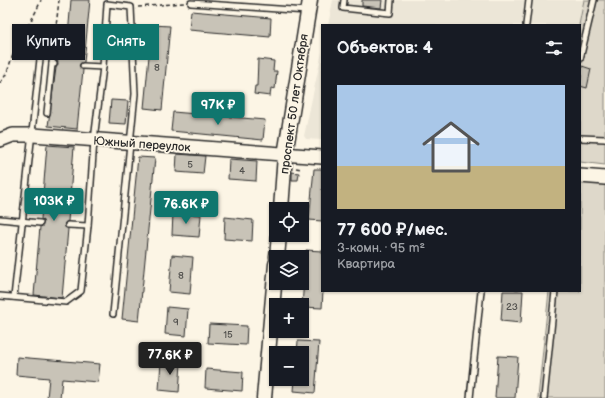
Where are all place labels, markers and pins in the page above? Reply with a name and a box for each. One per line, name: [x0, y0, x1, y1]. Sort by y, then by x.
pin: 97K ₽: [190, 92, 246, 126]
pin: 103K ₽: [21, 188, 87, 222]
pin: 76.6K ₽: [149, 191, 223, 225]
pin: 77.6K ₽: [133, 342, 207, 376]

